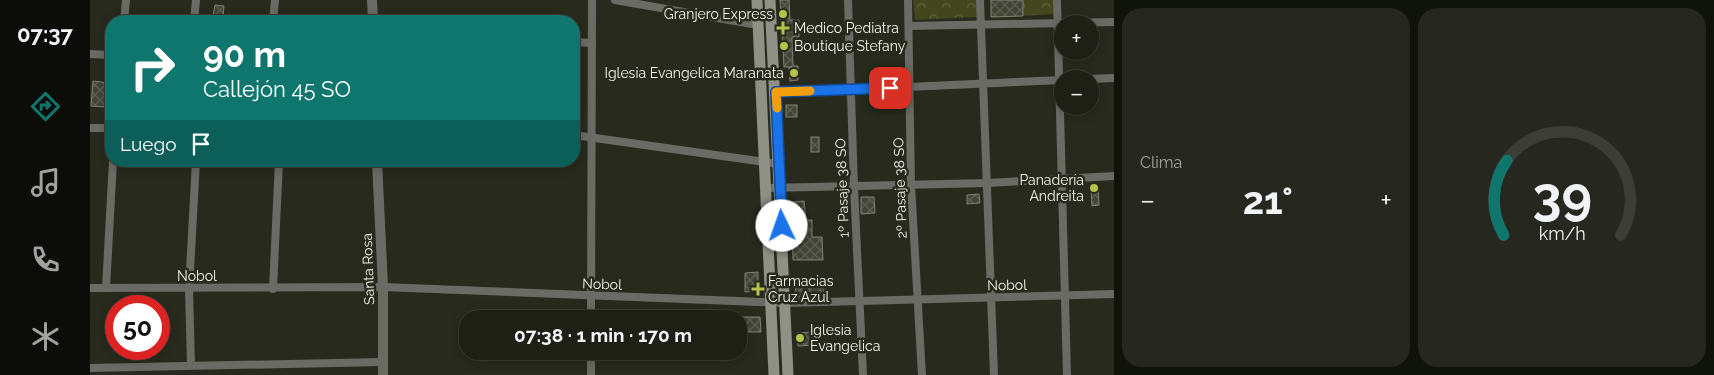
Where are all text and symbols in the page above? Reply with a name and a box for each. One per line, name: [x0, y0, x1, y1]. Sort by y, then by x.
place label: Granjero Express: [664, 6, 773, 22]
marker: Granjero Express: [777, 8, 789, 20]
map controls: [1054, 15, 1099, 115]
button: +: [1054, 15, 1099, 60]
place label: Medico Pediatra: [794, 20, 899, 36]
text: 07:37: [17, 21, 73, 47]
marker: Medico Pediatra: [776, 21, 790, 35]
text: 90 m: [203, 34, 286, 75]
icon: right: [120, 35, 185, 100]
place label: Boutique Stefany: [794, 38, 906, 54]
marker: Boutique Stefany: [778, 40, 790, 52]
place label: Iglesia Evangelica Maranata: [605, 65, 784, 81]
marker: Iglesia Evangelica Maranata: [788, 67, 800, 79]
pin: [869, 67, 911, 109]
button: −: [1054, 70, 1099, 115]
icon: arrive: [876, 74, 904, 102]
text: Callejón 45 SO: [203, 76, 351, 102]
icon: directions: [28, 89, 63, 124]
icon: arrive: [187, 130, 215, 158]
text: Luego: [120, 133, 177, 155]
street label: 2º Pasaje 38 SO: [890, 137, 910, 239]
street label: 1º Pasaje 38 SO: [832, 138, 852, 238]
text: Clima: [1140, 153, 1182, 172]
icon: music: [28, 165, 63, 200]
text: 39: [1532, 165, 1592, 226]
place label: Panadería Andreita: [1019, 172, 1084, 204]
text: 21°: [1243, 178, 1293, 223]
marker: Panadería Andreita: [1088, 182, 1100, 194]
text: −: [1140, 184, 1155, 217]
text: +: [1380, 184, 1392, 217]
position arrow: [755, 199, 807, 251]
text: km/h: [1538, 223, 1586, 244]
street label: Santa Rosa: [359, 233, 377, 305]
icon: phone: [28, 242, 63, 277]
street label: Nobol: [177, 268, 217, 284]
place label: Farmacias Cruz Azul: [768, 273, 834, 305]
street label: Nobol: [582, 275, 622, 293]
street label: Nobol: [987, 277, 1027, 293]
marker: Farmacias Cruz Azul: [752, 283, 764, 295]
speed limit sign: 50: [105, 295, 170, 360]
icon: climate: [28, 319, 63, 354]
place label: Iglesia Evangelica: [810, 322, 880, 354]
text: 07:38 · 1 min · 170 m: [514, 324, 692, 346]
marker: Iglesia Evangelica: [794, 332, 806, 344]

